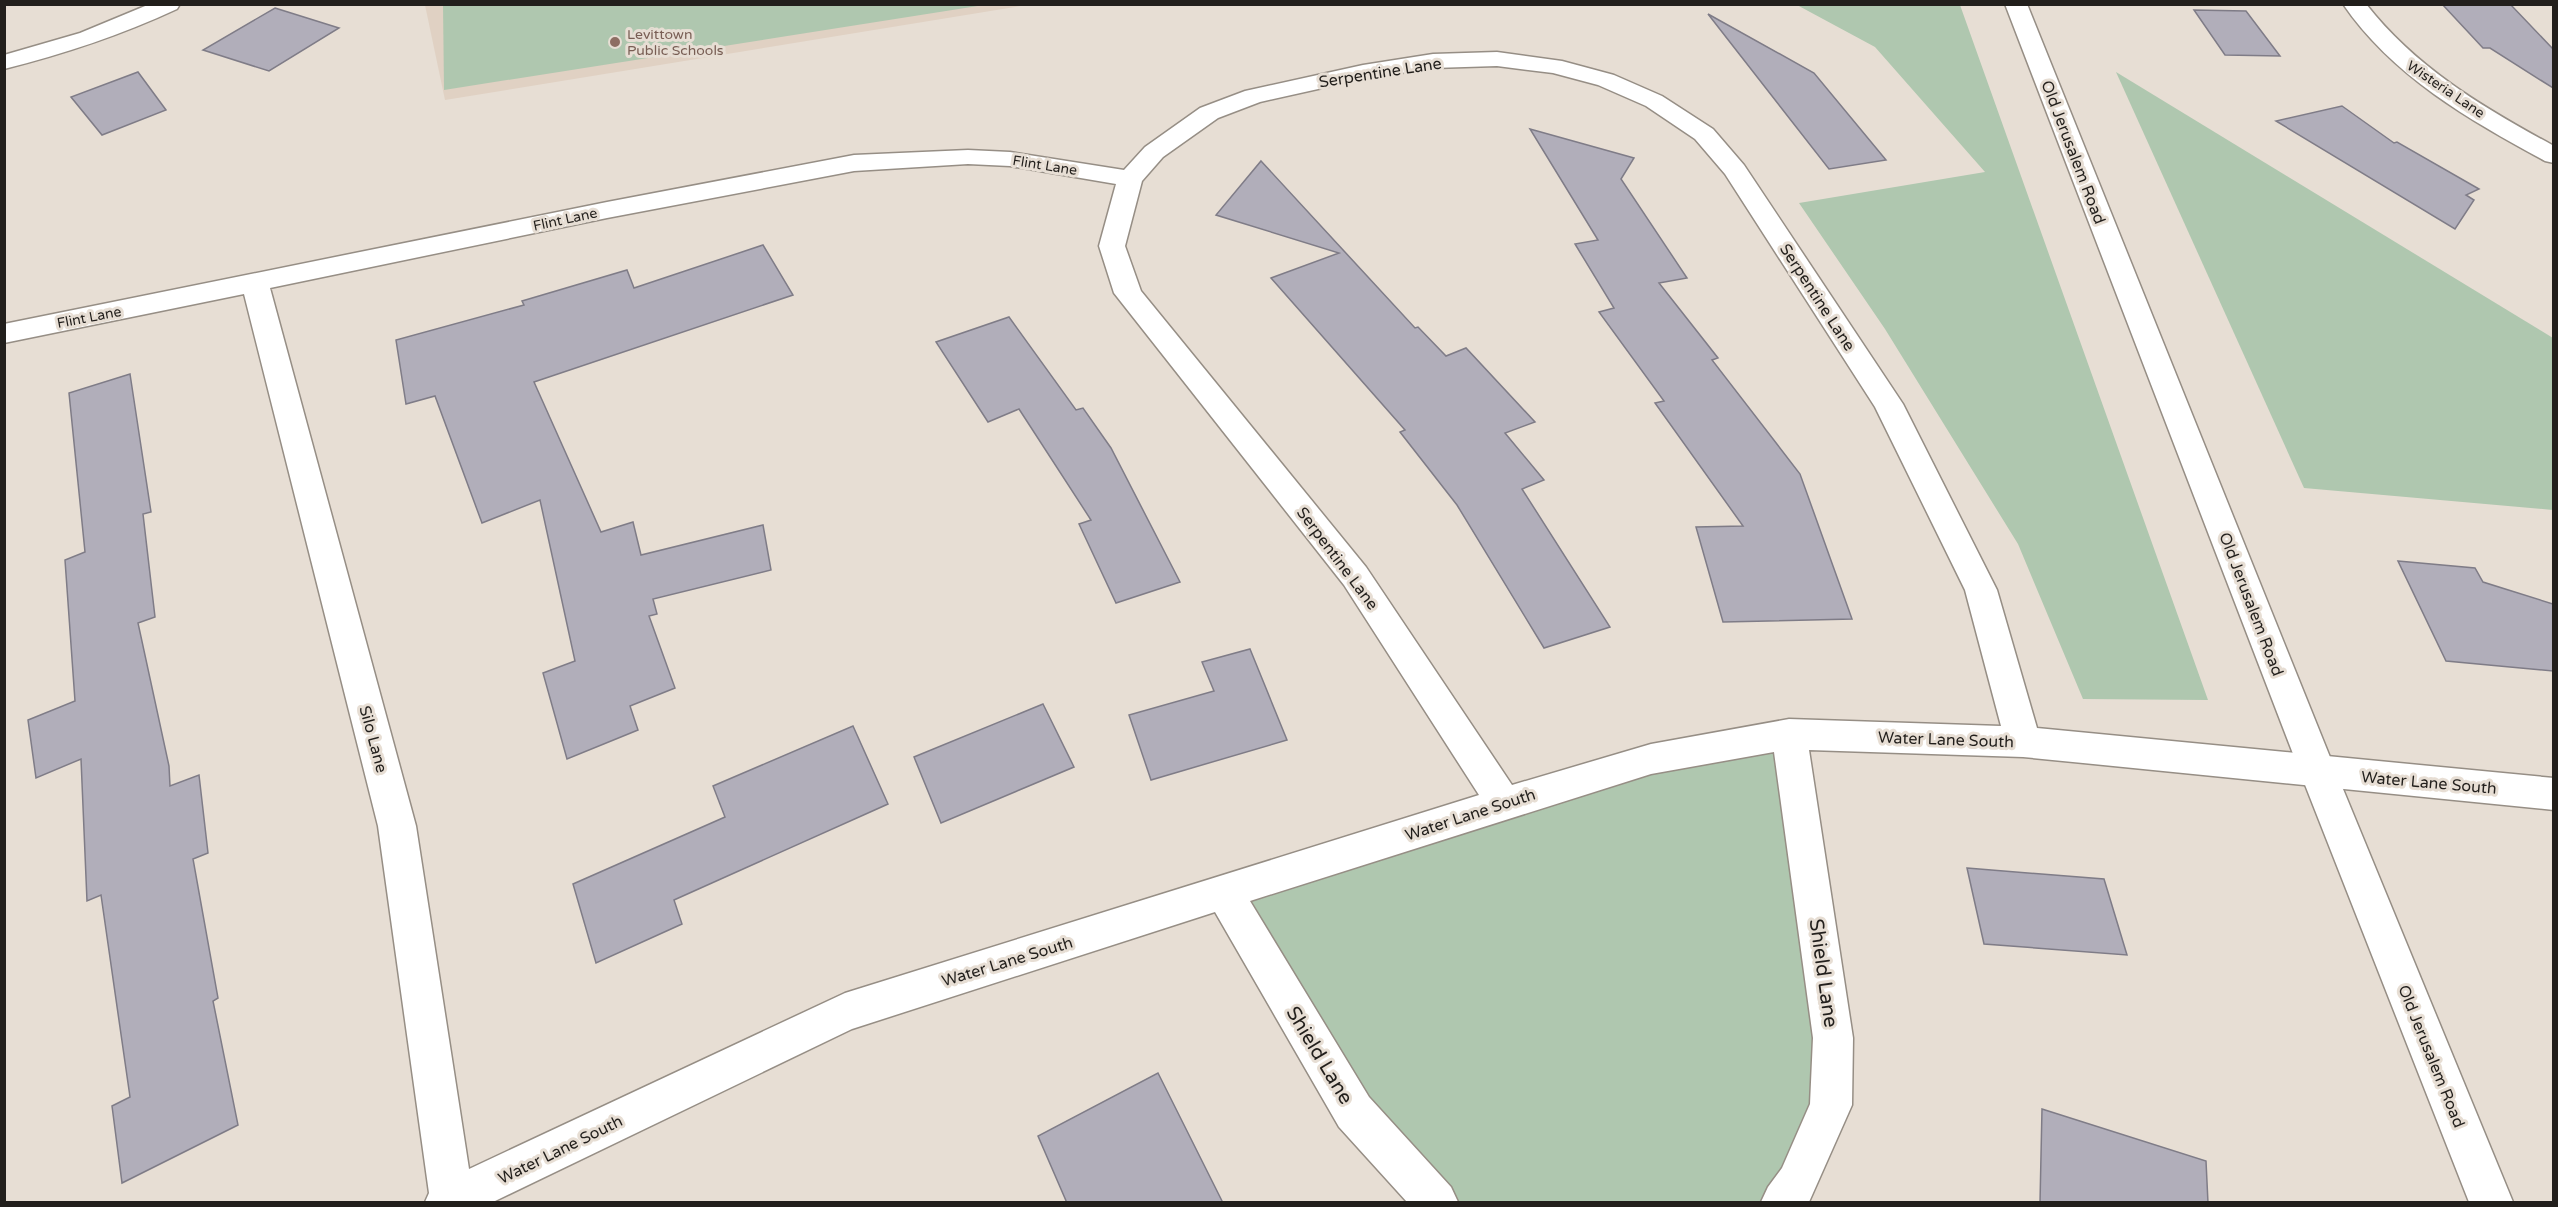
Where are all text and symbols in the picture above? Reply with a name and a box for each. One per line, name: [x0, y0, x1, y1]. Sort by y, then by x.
place label: Levittown Public Schools: [627, 26, 724, 59]
marker: Levittown Public Schools: [608, 35, 622, 49]
street label: Serpentine Lane: [1317, 53, 1443, 93]
street label: Wisteria Lane: [2404, 57, 2488, 122]
street label: Old Jerusalem Road: [2036, 78, 2110, 227]
street label: Flint Lane: [1011, 152, 1078, 179]
street label: Flint Lane: [531, 204, 599, 235]
street label: Serpentine Lane: [1775, 240, 1859, 355]
street label: Flint Lane: [56, 303, 123, 332]
street label: Serpentine Lane: [1292, 503, 1382, 614]
street label: Old Jerusalem Road: [2214, 530, 2288, 679]
street label: Silo Lane: [355, 704, 392, 775]
street label: Water Lane South: [1878, 728, 2014, 752]
street label: Water Lane South: [2360, 767, 2498, 799]
street label: Water Lane South: [1403, 784, 1538, 845]
street label: Shield Lane: [1803, 917, 1843, 1029]
street label: Water Lane South: [939, 933, 1075, 991]
street label: Old Jerusalem Road: [2393, 982, 2469, 1131]
street label: Shield Lane: [1281, 1002, 1358, 1109]
street label: Water Lane South: [495, 1111, 626, 1189]

